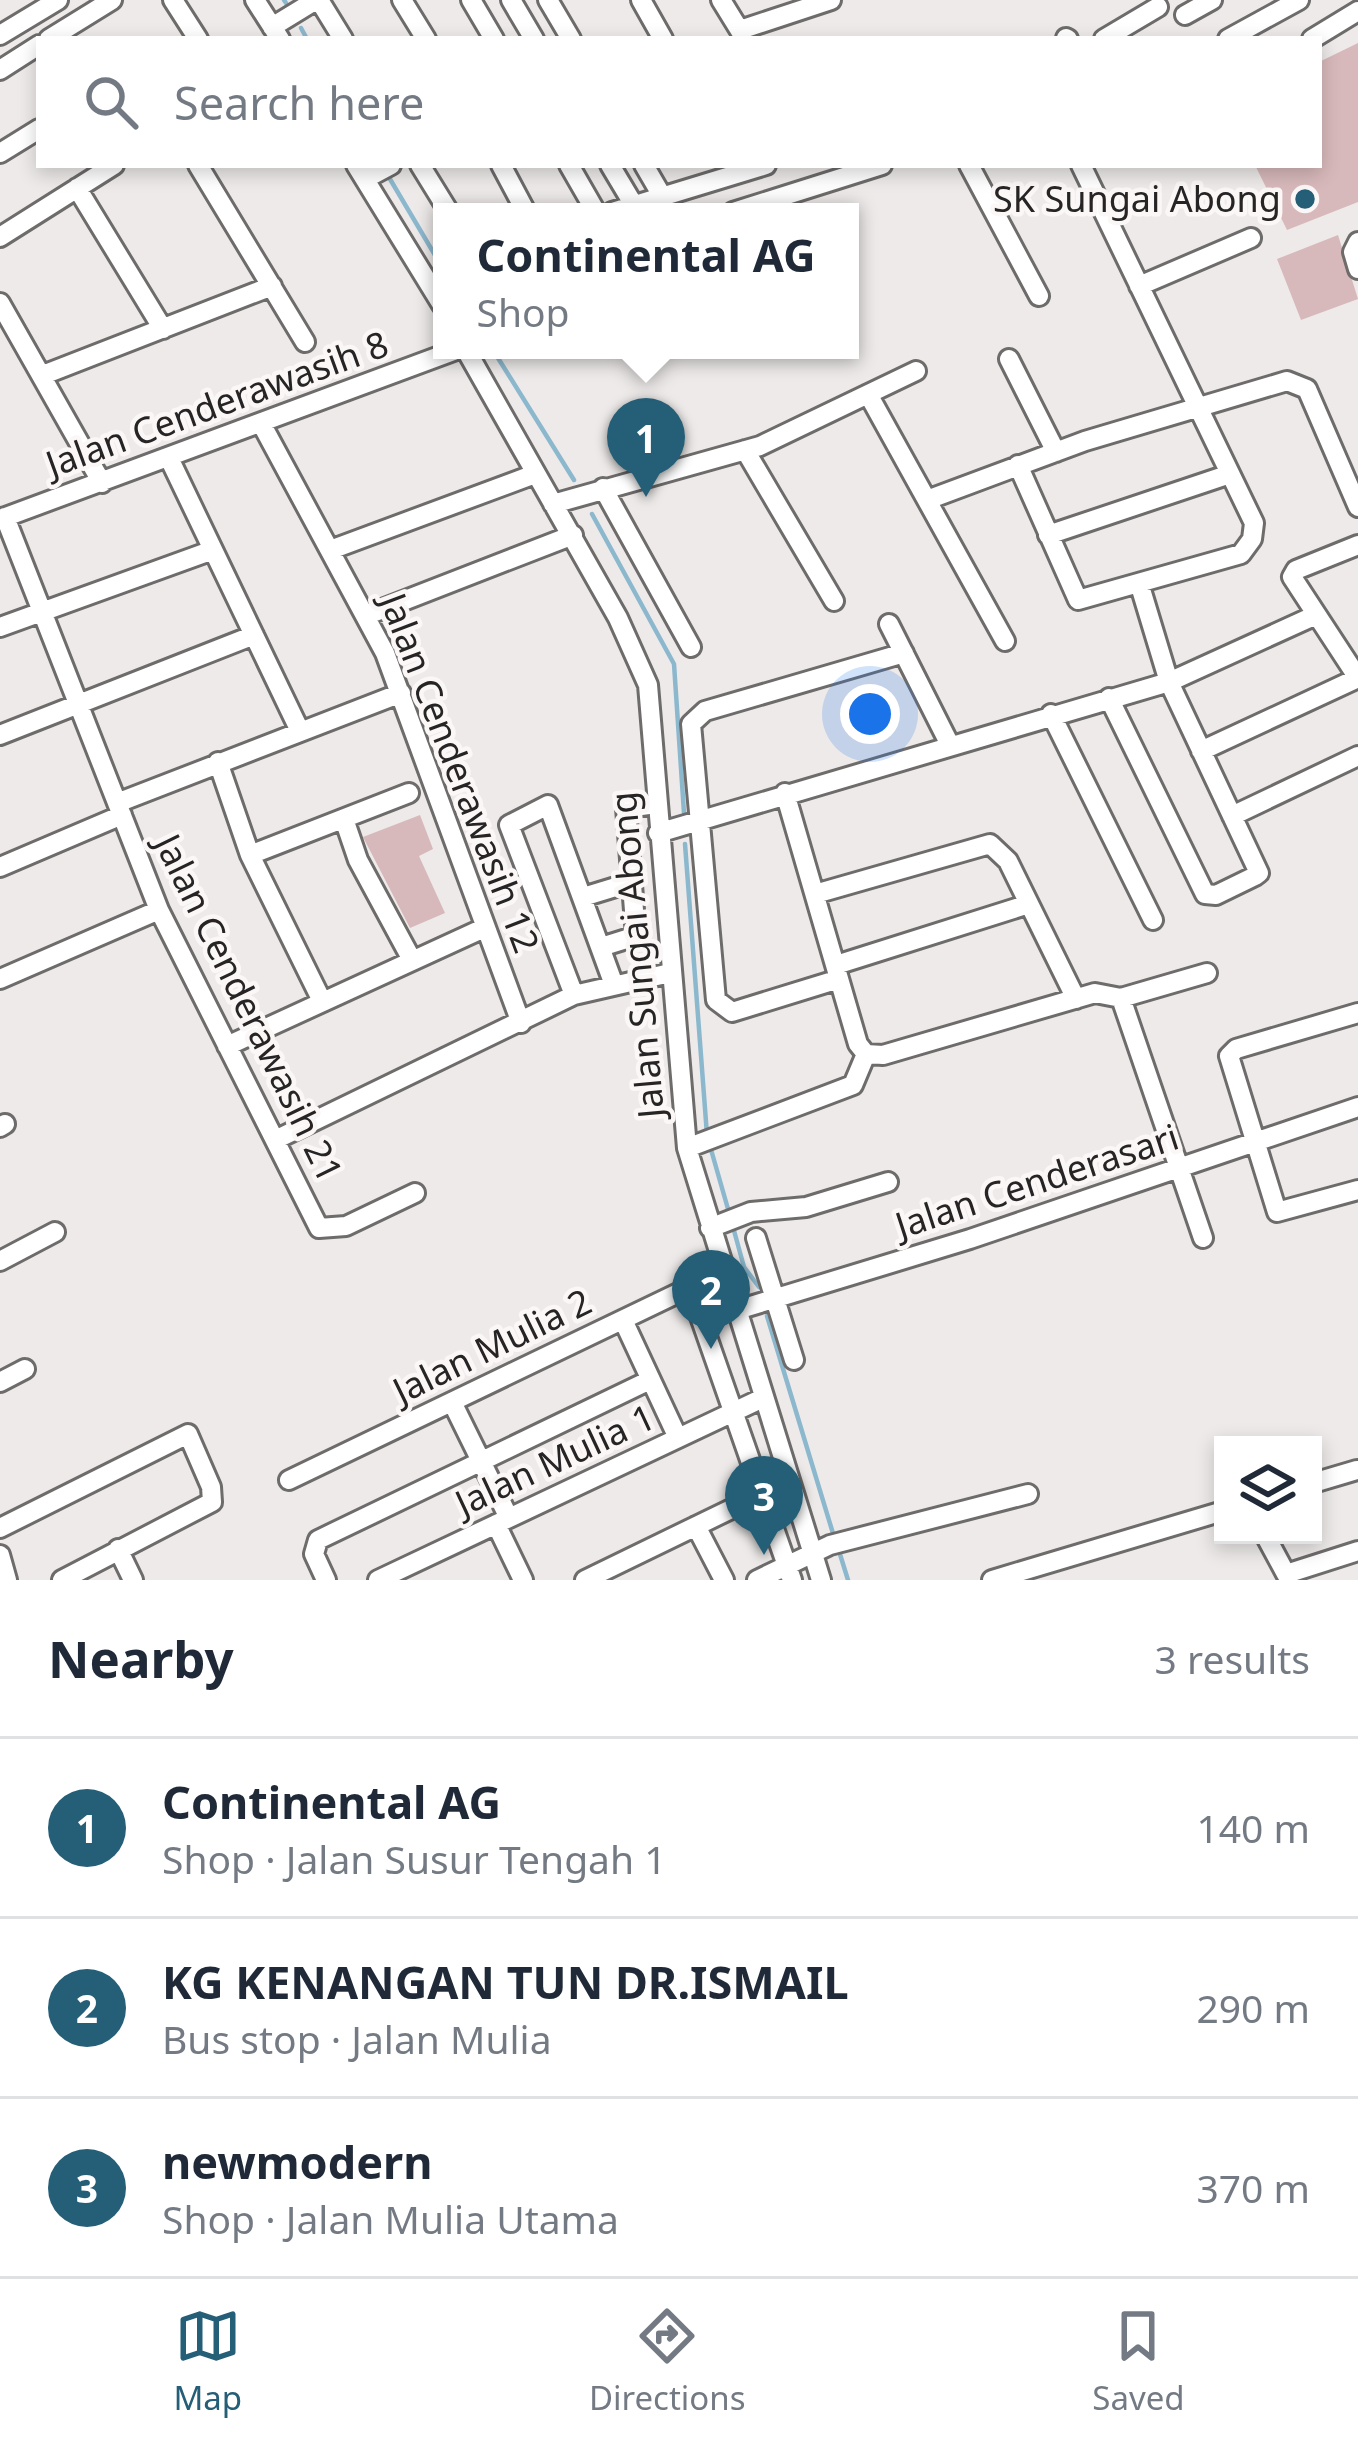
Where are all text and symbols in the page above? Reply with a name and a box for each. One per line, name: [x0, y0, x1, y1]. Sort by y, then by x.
search box: [36, 36, 1322, 168]
icon: search: [78, 69, 144, 135]
text: Search here: [174, 72, 424, 133]
place label: SK Sungai Abong: [993, 174, 1281, 223]
marker: SK Sungai Abong: [1292, 186, 1318, 212]
popup: [433, 203, 859, 359]
text: Continental AG: [476, 224, 816, 285]
text: Shop: [476, 285, 570, 338]
street label: Jalan Cenderawasih 8: [36, 319, 395, 489]
pin: 1: [607, 398, 685, 497]
street label: Jalan Cenderawasih 12: [368, 583, 552, 959]
your location: [840, 684, 900, 744]
street label: Jalan Sungai Abong: [598, 790, 675, 1123]
street label: Jalan Cenderawasih 21: [143, 823, 355, 1190]
street label: Jalan Cenderasari: [886, 1112, 1185, 1250]
pin: 2: [672, 1250, 750, 1349]
street label: Jalan Mulia 2: [382, 1276, 599, 1416]
street label: Jalan Mulia 1: [444, 1392, 662, 1528]
map controls: [1214, 1436, 1322, 1544]
button: layers: [1214, 1436, 1322, 1544]
pin: 3: [725, 1456, 803, 1555]
text: Nearby: [48, 1623, 234, 1693]
text: 3 results: [1155, 1632, 1310, 1685]
text: Continental AG: [162, 1771, 501, 1832]
text: 1: [76, 1801, 98, 1854]
text: 140 m: [1196, 1801, 1310, 1854]
text: Shop · Jalan Susur Tengah 1: [162, 1832, 667, 1885]
text: KG KENANGAN TUN DR.ISMAIL: [162, 1951, 849, 2012]
text: 2: [76, 1981, 98, 2034]
text: 290 m: [1196, 1981, 1310, 2034]
text: Bus stop · Jalan Mulia: [162, 2012, 552, 2065]
text: newmodern: [162, 2131, 432, 2192]
text: 3: [76, 2161, 98, 2214]
text: 370 m: [1196, 2161, 1310, 2214]
text: Shop · Jalan Mulia Utama: [162, 2192, 619, 2245]
tab: Map: [173, 2303, 242, 2420]
tab: Directions: [589, 2303, 746, 2420]
tab: Saved: [1092, 2303, 1185, 2420]

